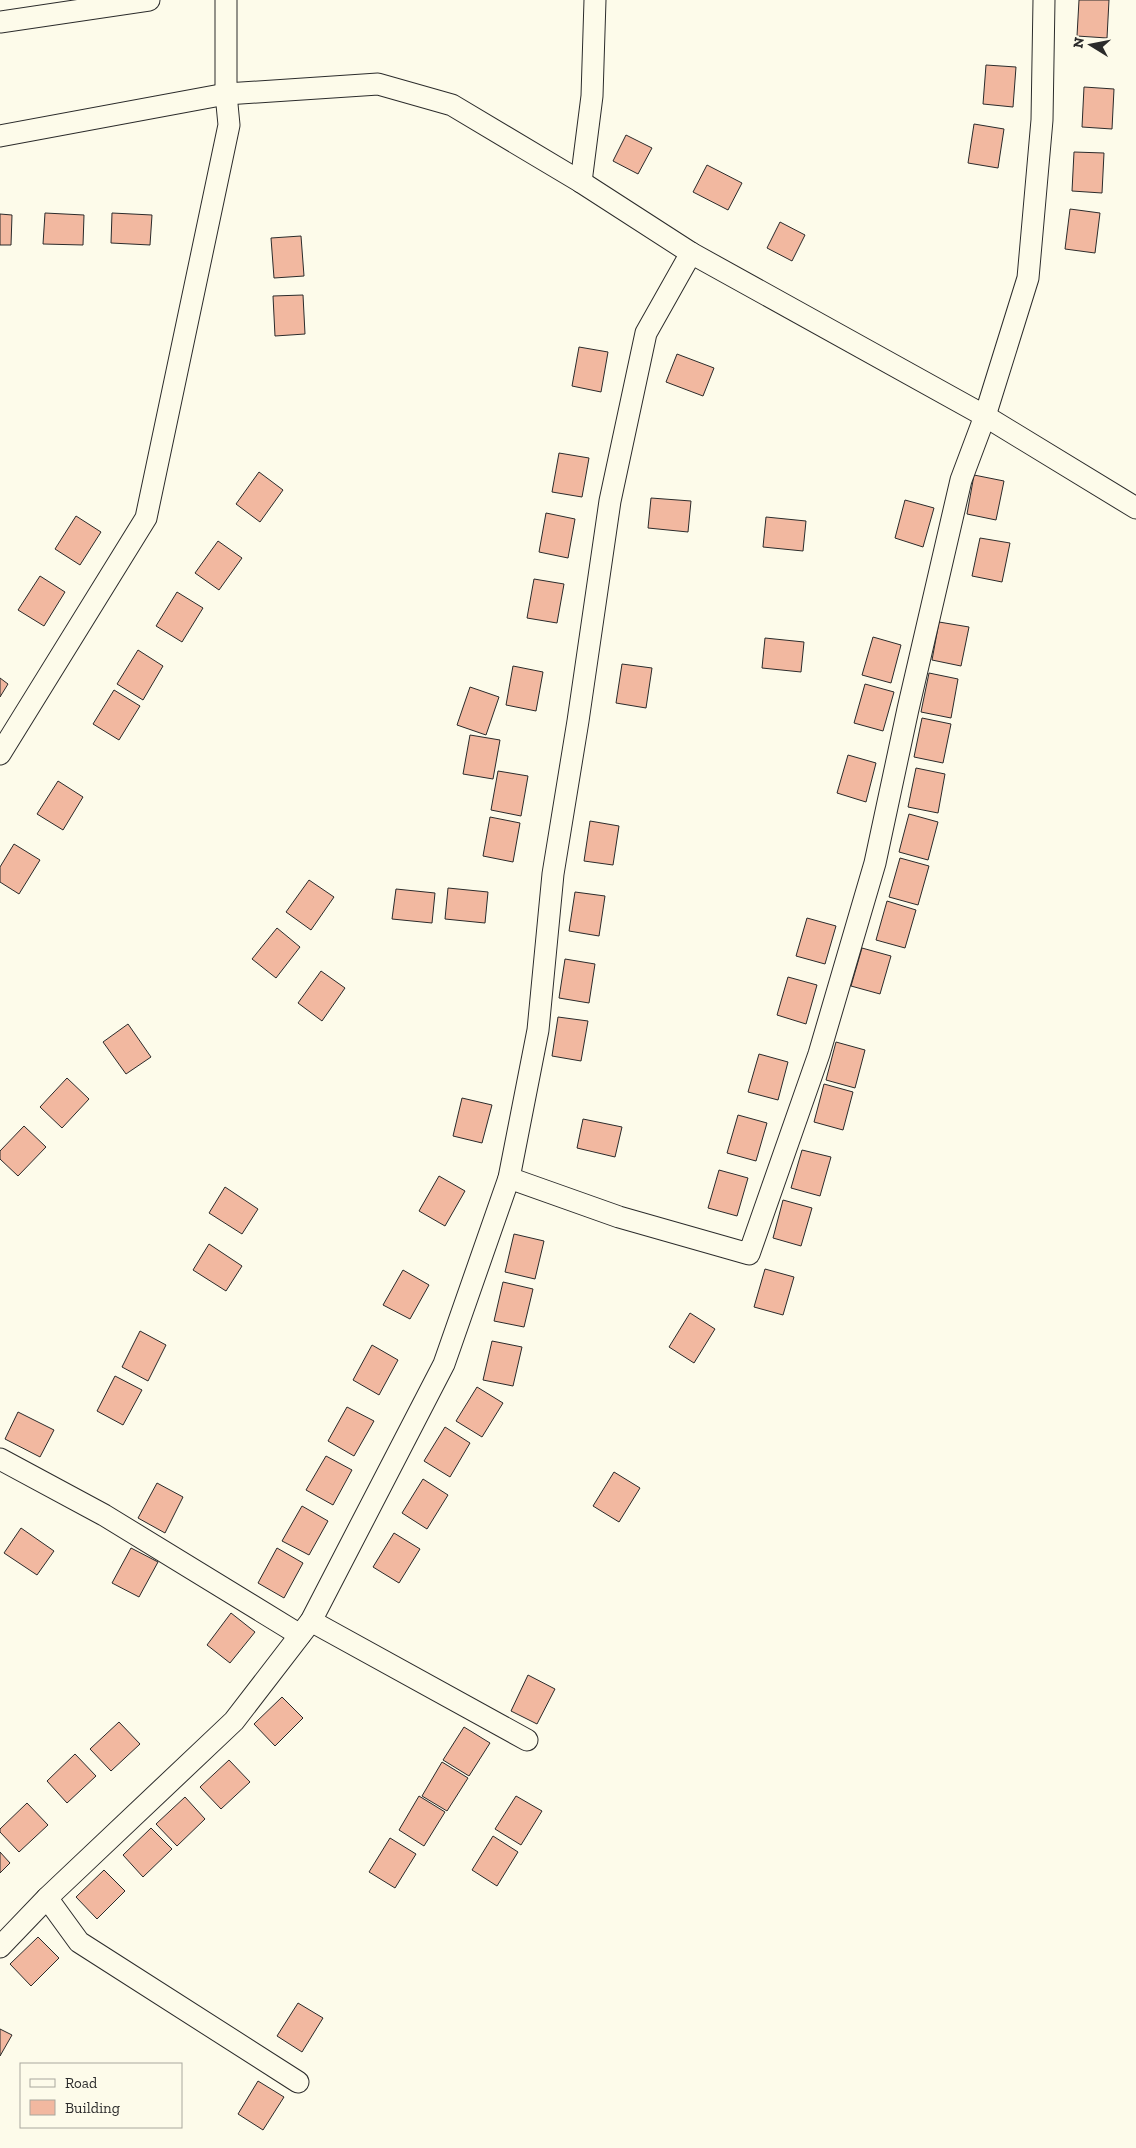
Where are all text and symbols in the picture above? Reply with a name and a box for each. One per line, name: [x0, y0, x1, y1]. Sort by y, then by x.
north arrow: [1066, 20, 1116, 70]
text: N: [1069, 36, 1088, 50]
legend: [20, 2063, 182, 2128]
text: Road: [65, 2074, 98, 2092]
text: Building: [65, 2099, 120, 2117]

